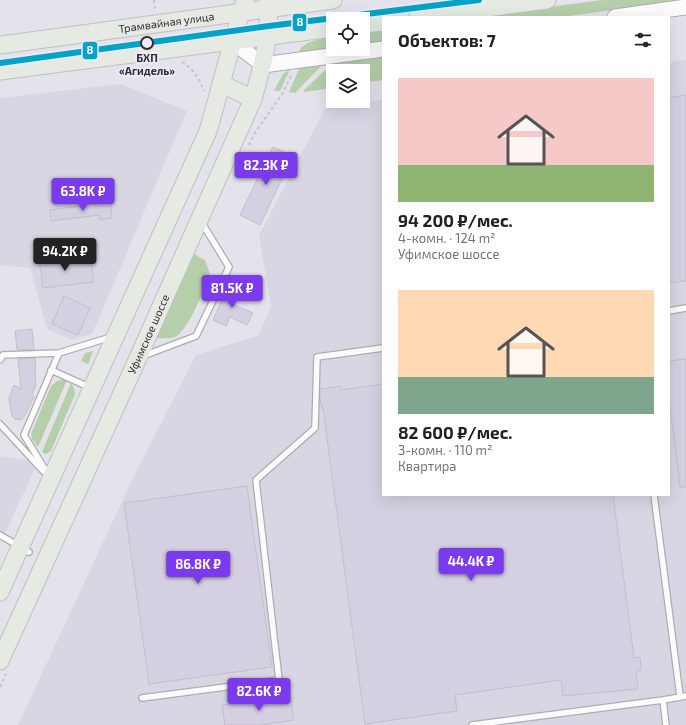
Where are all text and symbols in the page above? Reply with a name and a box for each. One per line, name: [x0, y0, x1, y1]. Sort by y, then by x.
street label: Трамвайная улица: [118, 9, 215, 35]
map controls: [326, 12, 370, 108]
button: locate: [326, 12, 370, 56]
line badge: 8: [292, 13, 307, 32]
text: 8: [297, 15, 304, 28]
icon: filters: [632, 29, 654, 51]
text: Объектов: 7: [398, 30, 496, 50]
marker: БХП «Агидель»: [140, 36, 154, 50]
line badge: 8: [82, 41, 98, 60]
text: 8: [87, 43, 94, 56]
place label: БХП «Агидель»: [119, 51, 175, 77]
button: layers: [326, 64, 370, 108]
icon: home: [490, 104, 562, 176]
pin: 82.3K ₽: [229, 152, 303, 186]
text: 82.3K ₽: [244, 157, 288, 173]
pin: 63.8K ₽: [46, 178, 120, 212]
text: 63.8K ₽: [61, 183, 105, 199]
text: 94 200 ₽/мес.: [398, 210, 513, 230]
text: 4-комн. · 124 m²: [398, 230, 495, 246]
pin: 94.2K ₽: [28, 238, 102, 272]
text: 94.2K ₽: [42, 243, 88, 259]
text: Уфимское шоссе: [398, 246, 500, 262]
pin: 81.5K ₽: [195, 275, 269, 309]
text: 81.5K ₽: [211, 280, 253, 296]
street label: Уфимское шоссе: [125, 292, 172, 376]
icon: home: [490, 316, 562, 388]
text: 82 600 ₽/мес.: [398, 422, 513, 442]
text: 3-комн. · 110 m²: [398, 442, 492, 458]
text: Квартира: [398, 458, 457, 474]
pin: 44.4K ₽: [434, 548, 508, 582]
pin: 86.8K ₽: [161, 551, 235, 585]
text: 44.4K ₽: [448, 553, 494, 569]
text: 86.8K ₽: [175, 556, 221, 572]
pin: 82.6K ₽: [222, 678, 296, 712]
text: 82.6K ₽: [236, 683, 282, 699]

